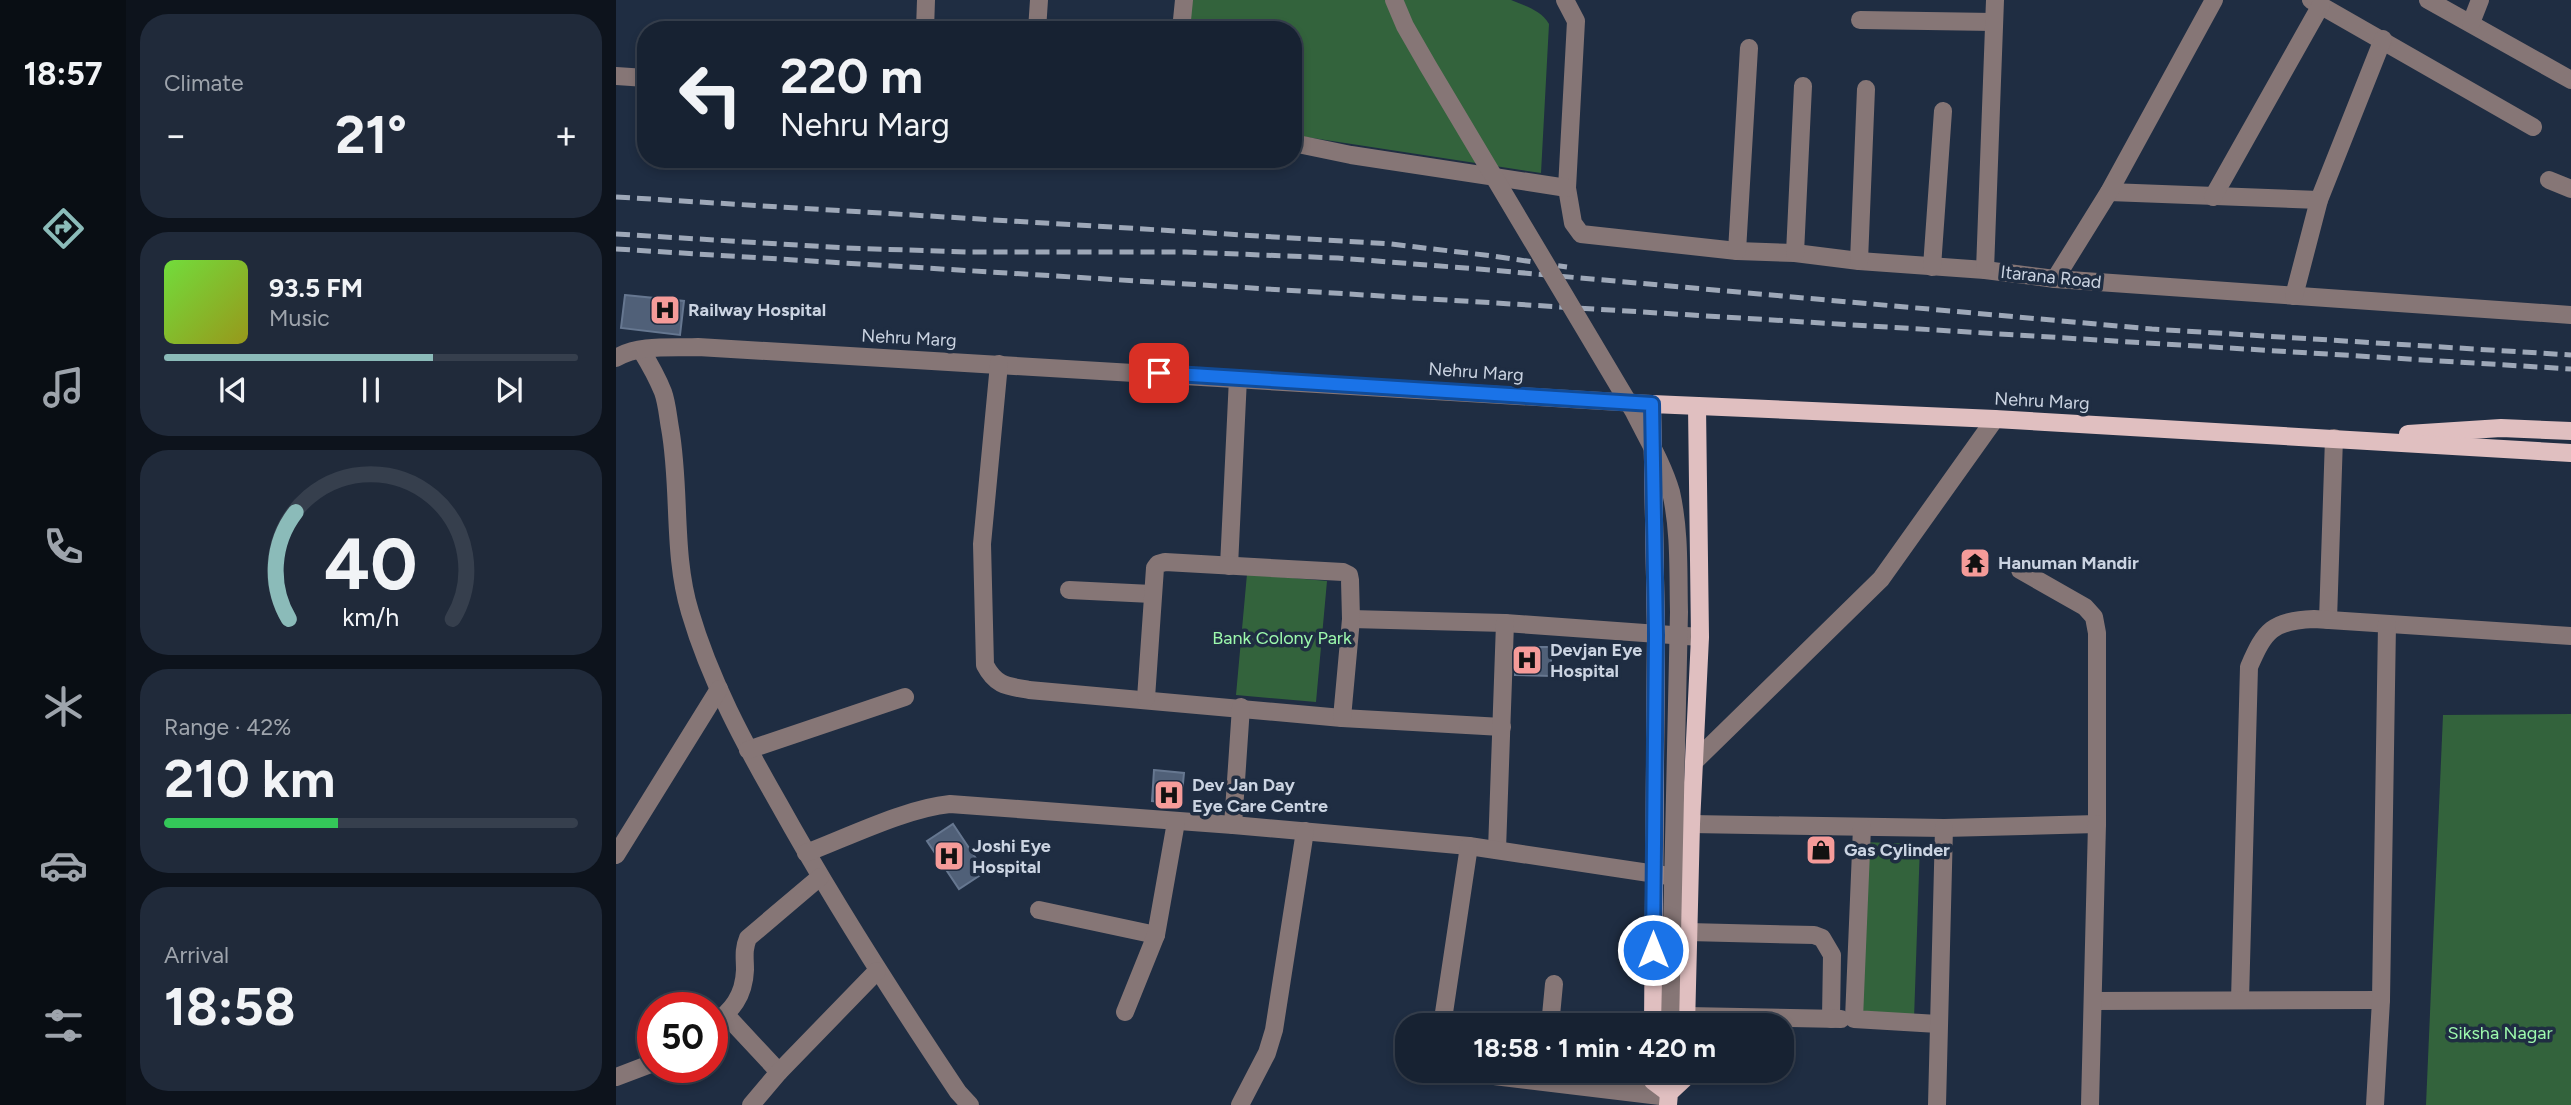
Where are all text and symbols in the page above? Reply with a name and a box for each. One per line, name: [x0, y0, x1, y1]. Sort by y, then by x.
text: 220 m: [780, 46, 923, 105]
icon: left: [665, 49, 756, 140]
text: 18:57: [23, 55, 103, 93]
text: Climate: [164, 69, 243, 97]
text: 21°: [335, 104, 407, 166]
text: Nehru Marg: [780, 106, 950, 144]
text: −: [164, 112, 188, 158]
text: +: [554, 112, 578, 158]
icon: directions: [39, 204, 88, 253]
street label: Itarana Road: [2000, 261, 2102, 293]
text: 93.5 FM: [269, 272, 363, 304]
hospital icon: Railway Hospital: [648, 293, 682, 327]
place label: Railway Hospital: [688, 299, 826, 321]
text: Music: [269, 304, 330, 332]
street label: Nehru Marg: [861, 325, 957, 351]
pin: [1129, 343, 1189, 403]
icon: arrive: [1140, 354, 1178, 392]
street label: Nehru Marg: [1428, 358, 1524, 386]
icon: music: [39, 363, 88, 412]
icon: previous: [214, 371, 252, 409]
icon: pause: [352, 371, 390, 409]
icon: next: [490, 371, 528, 409]
street label: Nehru Marg: [1994, 388, 2090, 414]
text: 40: [324, 520, 418, 607]
icon: phone: [39, 522, 88, 571]
temple icon: Hanuman Mandir: [1958, 546, 1992, 580]
place label: Hanuman Mandir: [1998, 552, 2139, 574]
text: km/h: [342, 601, 400, 631]
park label: Bank Colony Park: [1212, 627, 1352, 649]
place label: Devjan Eye Hospital: [1550, 639, 1642, 682]
hospital icon: Devjan Eye Hospital: [1510, 643, 1544, 677]
icon: climate: [39, 682, 88, 731]
text: Range · 42%: [164, 713, 291, 741]
text: 210 km: [164, 748, 335, 810]
place label: Dev Jan Day Eye Care Centre: [1192, 774, 1328, 817]
hospital icon: Dev Jan Day Eye Care Centre: [1152, 778, 1186, 812]
shop icon: Gas Cylinder: [1804, 833, 1838, 867]
place label: Joshi Eye Hospital: [972, 835, 1051, 878]
hospital icon: Joshi Eye Hospital: [932, 839, 966, 873]
place label: Gas Cylinder: [1844, 839, 1950, 861]
icon: car: [39, 841, 88, 890]
position arrow: [1616, 913, 1690, 987]
text: Arrival: [164, 941, 229, 969]
text: 18:58: [164, 976, 295, 1038]
speed limit sign: 50: [637, 992, 728, 1083]
icon: filters: [39, 1001, 88, 1050]
park label: Siksha Nagar: [2448, 1022, 2552, 1044]
text: 18:58 · 1 min · 420 m: [1473, 1032, 1716, 1064]

